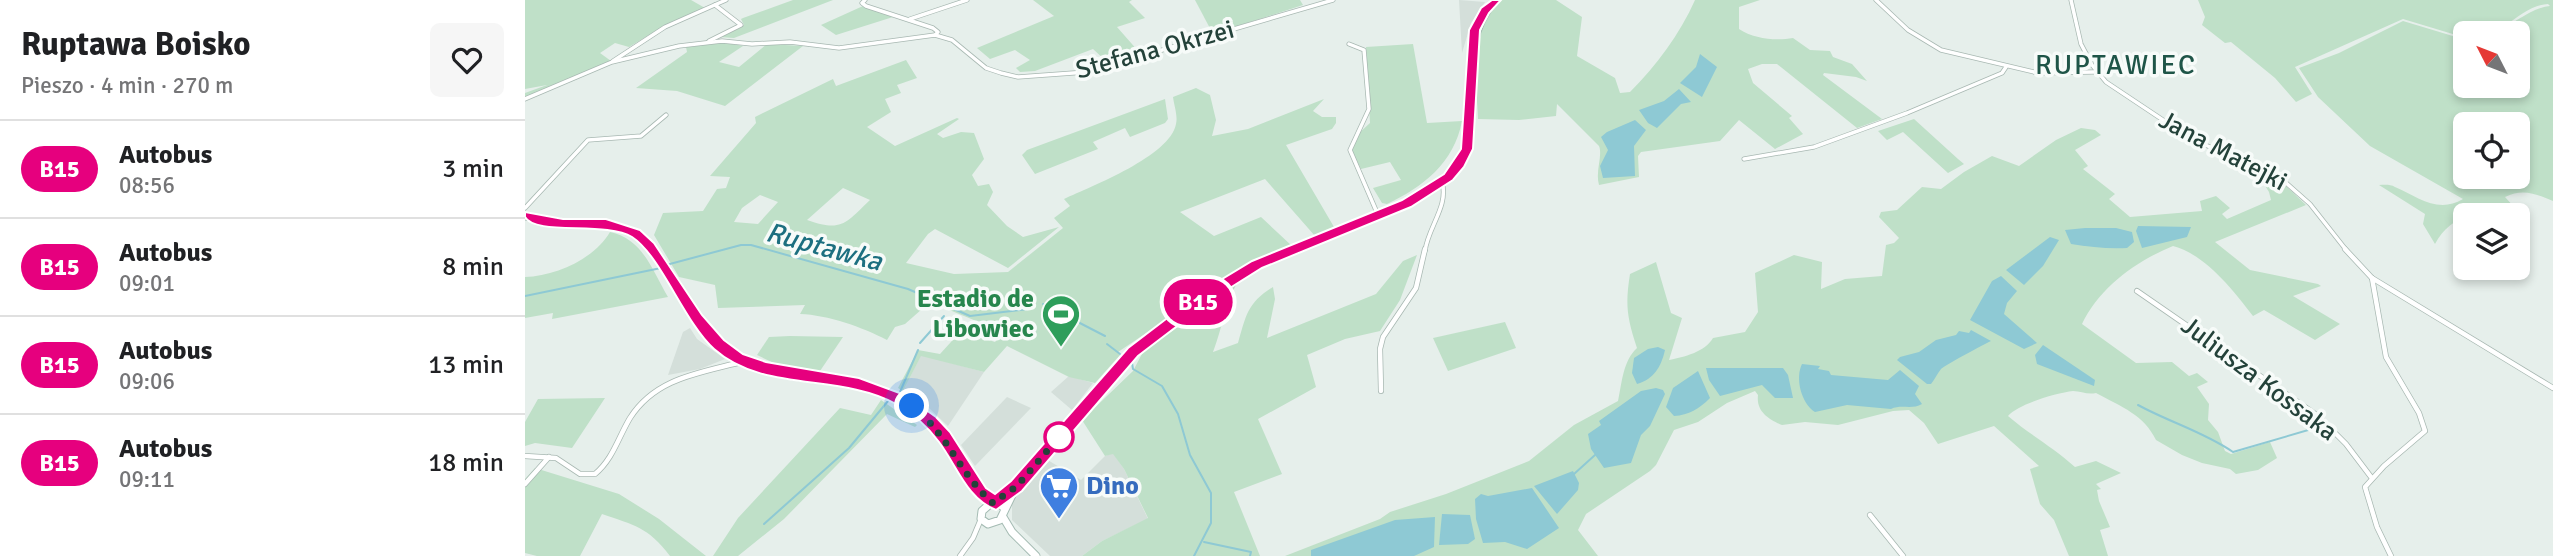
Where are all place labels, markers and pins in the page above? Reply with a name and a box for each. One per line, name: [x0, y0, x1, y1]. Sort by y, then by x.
place label: Estadio de Libowiec: [917, 283, 1034, 345]
sports icon: Estadio de Libowiec: [1040, 293, 1082, 348]
unlabelled marker: [1044, 422, 1074, 452]
supermarket icon: Dino: [1038, 465, 1080, 520]
place label: Dino: [1086, 470, 1139, 502]

